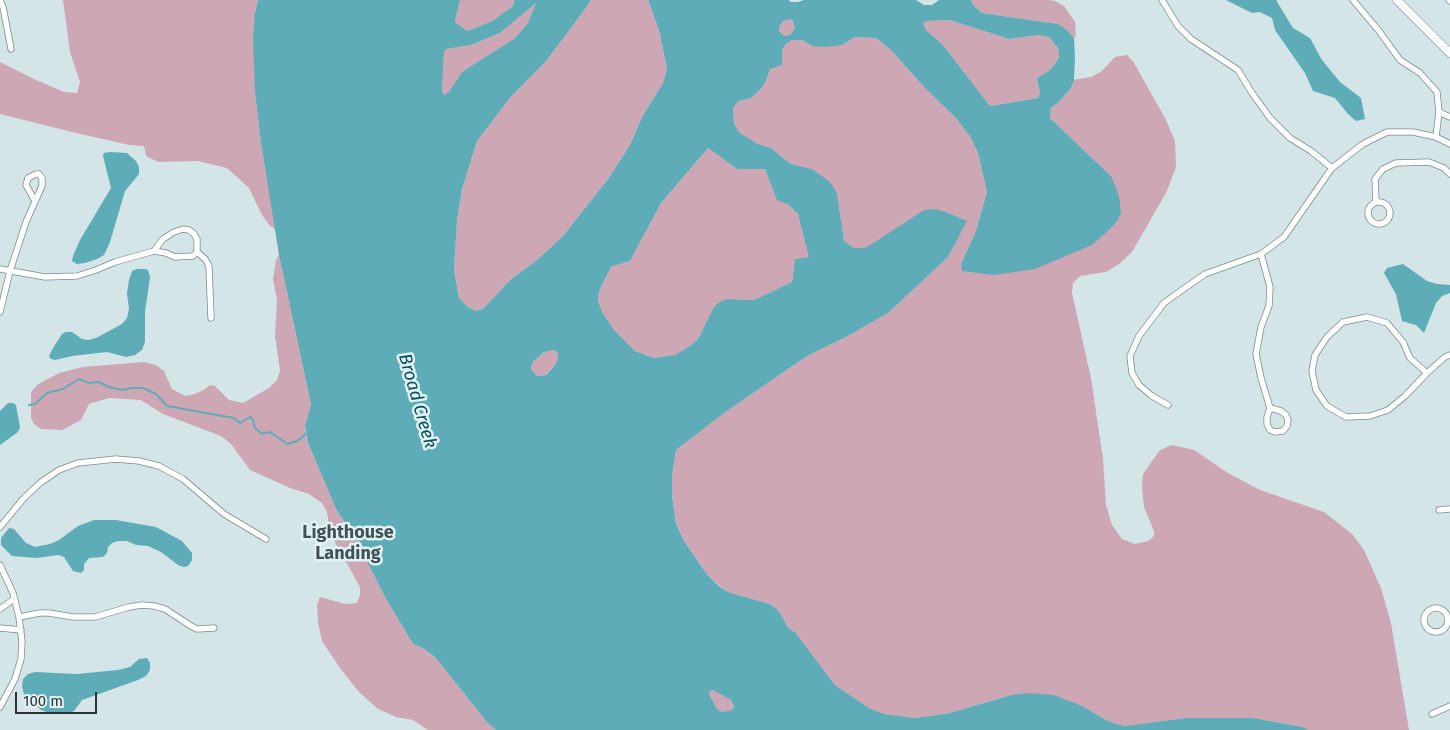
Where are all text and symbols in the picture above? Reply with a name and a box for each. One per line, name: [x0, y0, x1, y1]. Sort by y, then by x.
water label: Broad Creek: [393, 351, 441, 451]
district label: Lighthouse Landing: [302, 522, 394, 564]
scale bar: [18, 682, 100, 714]
text: 100 m: [23, 692, 63, 710]

